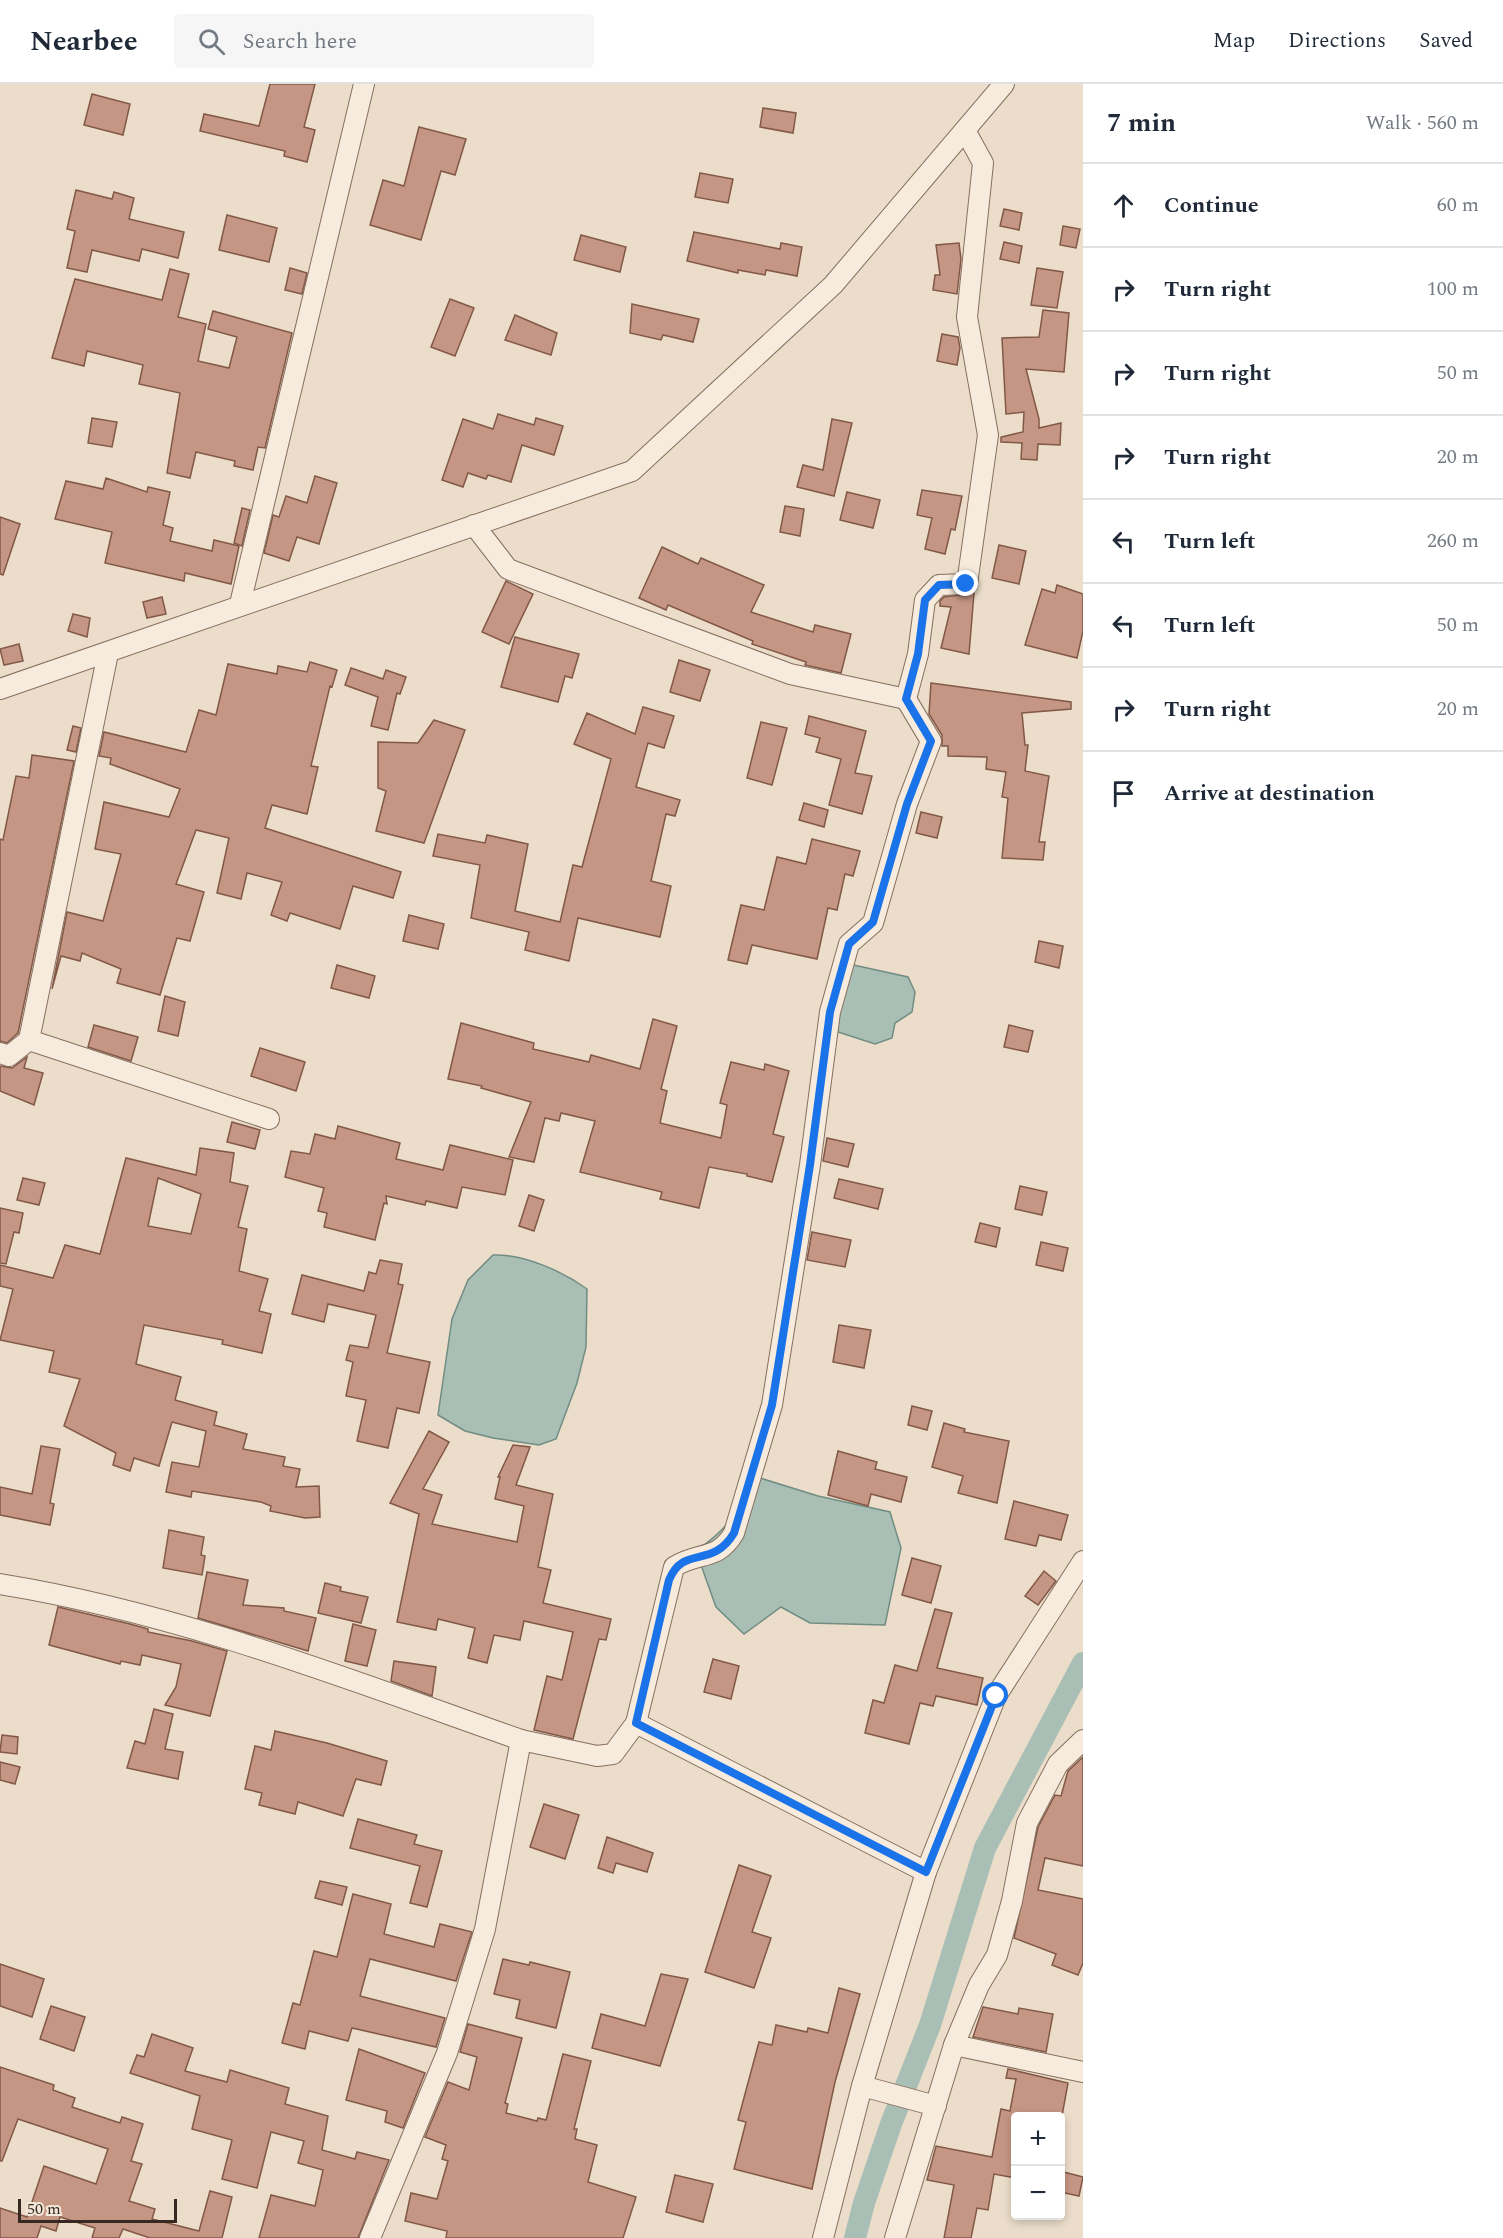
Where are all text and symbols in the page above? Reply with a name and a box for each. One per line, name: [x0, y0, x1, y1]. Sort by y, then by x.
search box: [174, 14, 594, 68]
text: Nearbee: [30, 20, 138, 63]
icon: search: [195, 25, 228, 58]
text: Search here: [243, 25, 357, 58]
text: Map: [1213, 25, 1255, 57]
text: Directions: [1288, 25, 1386, 57]
text: Saved: [1419, 25, 1473, 57]
text: 7 min: [1107, 103, 1176, 143]
text: Walk · 560 m: [1366, 108, 1479, 138]
icon: ahead: [1107, 189, 1140, 222]
text: Continue: [1164, 189, 1259, 222]
text: 60 m: [1437, 190, 1479, 220]
icon: right: [1107, 273, 1140, 306]
text: Turn right: [1164, 273, 1271, 306]
text: 100 m: [1427, 274, 1479, 304]
icon: right: [1107, 357, 1140, 390]
text: Turn right: [1164, 357, 1271, 390]
text: 50 m: [1437, 358, 1479, 388]
icon: right: [1107, 441, 1140, 474]
text: Turn right: [1164, 441, 1271, 474]
text: 20 m: [1437, 442, 1479, 472]
icon: left: [1107, 525, 1140, 558]
text: Turn left: [1164, 525, 1256, 558]
text: 260 m: [1427, 526, 1479, 556]
route end: [952, 570, 978, 596]
icon: left: [1107, 609, 1140, 642]
text: Turn left: [1164, 609, 1256, 642]
text: 50 m: [1437, 610, 1479, 640]
icon: right: [1107, 693, 1140, 726]
text: Turn right: [1164, 693, 1271, 726]
text: 20 m: [1437, 694, 1479, 724]
icon: arrive: [1107, 777, 1140, 810]
text: Arrive at destination: [1164, 777, 1375, 810]
route start: [982, 1682, 1008, 1708]
map controls: [1011, 2112, 1065, 2220]
button: +: [1011, 2112, 1065, 2166]
button: −: [1011, 2166, 1065, 2220]
scale bar: [18, 2196, 177, 2224]
text: 50 m: [27, 2197, 61, 2221]

